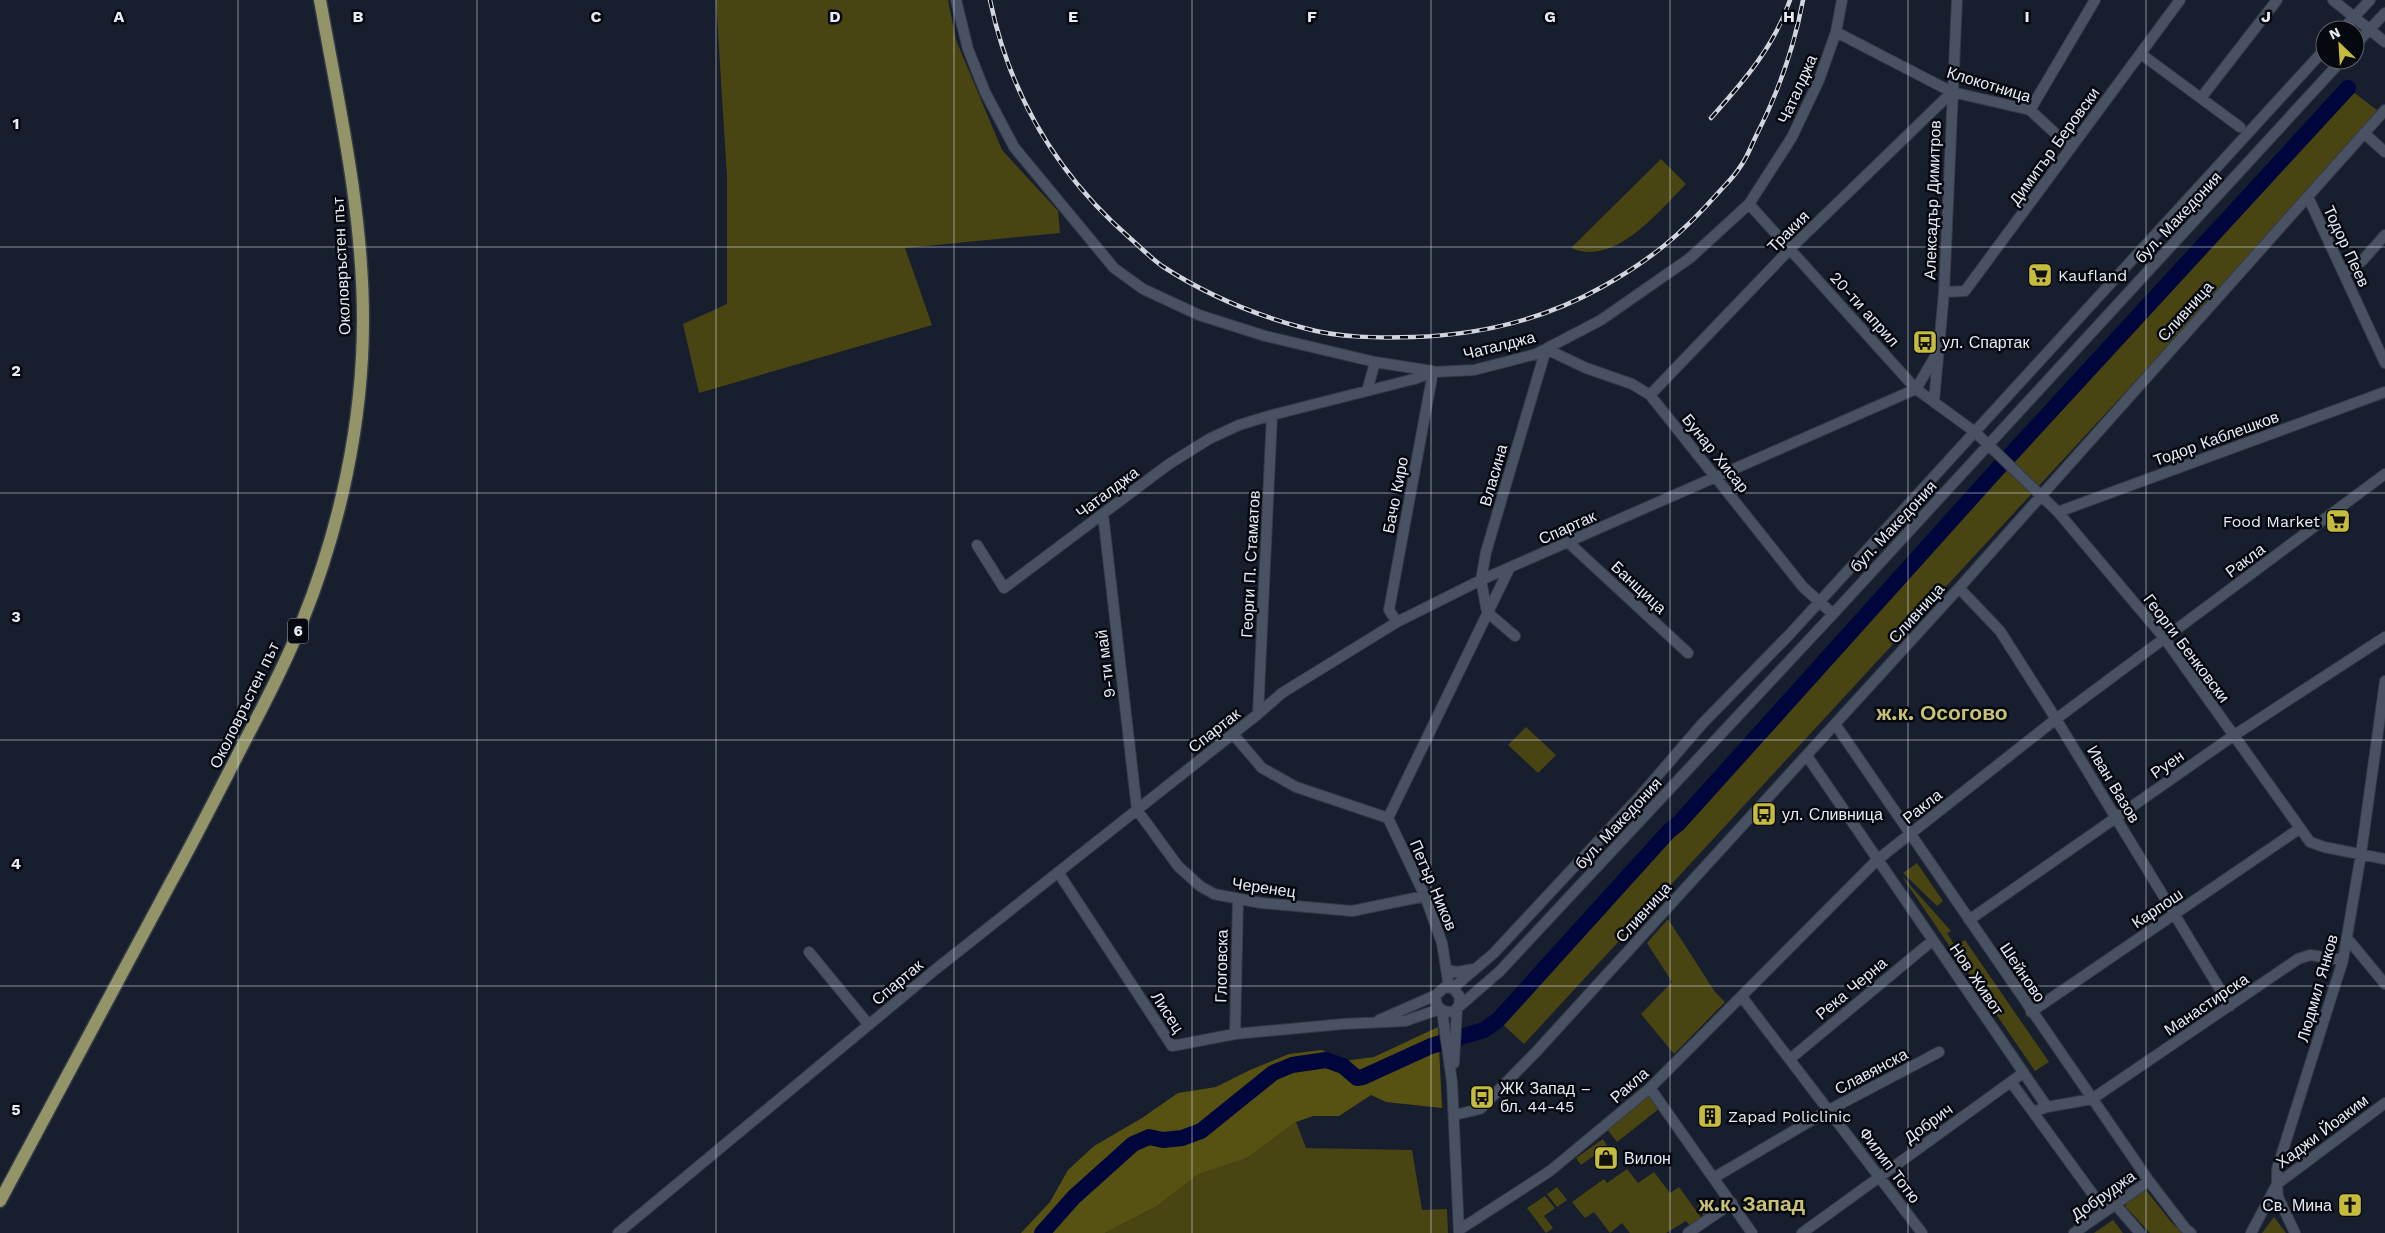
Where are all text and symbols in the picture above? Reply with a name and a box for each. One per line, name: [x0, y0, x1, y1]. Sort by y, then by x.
text: A: [114, 7, 125, 26]
text: B: [353, 7, 364, 26]
text: C: [591, 7, 602, 26]
text: D: [829, 7, 841, 26]
text: E: [1068, 7, 1078, 26]
text: F: [1307, 7, 1317, 26]
text: G: [1544, 7, 1556, 26]
text: H: [1783, 7, 1795, 26]
text: I: [2024, 7, 2030, 26]
text: J: [2261, 7, 2271, 26]
north arrow: [2315, 20, 2365, 70]
text: N: [2326, 24, 2343, 43]
street label: Чаталджа: [1774, 52, 1821, 127]
street label: Клокотница: [1945, 63, 2033, 106]
street label: Димитър Беровски: [2005, 84, 2103, 209]
text: 1: [13, 114, 19, 133]
street label: Алексадър Димитров: [1920, 120, 1945, 280]
street label: бул. Македония: [2131, 168, 2226, 267]
street label: Околовръстен път: [328, 196, 355, 336]
street label: Тодор Пеев: [2319, 203, 2374, 290]
street label: Тракия: [1764, 207, 1813, 256]
supermarket icon: Kaufland: [2027, 262, 2053, 288]
place label: Kaufland: [2058, 266, 2127, 285]
street label: 20-ти април: [1826, 268, 1903, 351]
street label: Сливница: [2153, 277, 2217, 345]
street label: Чаталджа: [1461, 327, 1537, 364]
bus stop icon: ул. Спартак: [1912, 329, 1938, 355]
place label: ул. Спартак: [1942, 333, 2030, 352]
text: 2: [11, 361, 21, 380]
street label: Тодор Каблешков: [2151, 407, 2281, 470]
street label: Бунар Хисар: [1678, 410, 1753, 497]
street label: Власина: [1476, 442, 1511, 508]
street label: Бачо Киро: [1379, 455, 1412, 535]
street label: Чаталджа: [1072, 463, 1142, 522]
street label: бул. Македония: [1846, 477, 1941, 576]
street label: Георги П. Стаматов: [1237, 490, 1264, 638]
street label: Спартак: [1536, 506, 1600, 548]
supermarket icon: Food Market: [2325, 508, 2351, 534]
place label: Food Market: [2223, 512, 2320, 531]
street label: Ракла: [2222, 539, 2269, 581]
street label: Банщица: [1607, 557, 1670, 618]
street label: Сливница: [1884, 579, 1948, 647]
street label: Георги Бенковски: [2140, 590, 2234, 706]
text: 3: [11, 607, 21, 626]
road number: 6: [288, 618, 308, 644]
street label: 9-ти май: [1092, 629, 1119, 699]
street label: Околовръстен път: [206, 638, 284, 772]
district label: ж.к. Осогово: [1875, 700, 2008, 725]
street label: Спартак: [1185, 704, 1245, 757]
street label: Иван Вазов: [2083, 742, 2144, 826]
street label: Руен: [2147, 746, 2188, 783]
street label: бул. Македония: [1571, 774, 1666, 873]
street label: Ракла: [1899, 785, 1946, 828]
bus stop icon: ул. Сливница: [1751, 801, 1777, 827]
place label: ул. Сливница: [1782, 805, 1883, 824]
street label: Петър Ников: [1406, 837, 1461, 933]
text: 4: [11, 854, 21, 873]
street label: Черенец: [1231, 874, 1297, 901]
street label: Сливница: [1611, 878, 1675, 946]
street label: Карпош: [2128, 884, 2186, 932]
street label: Глоговска: [1211, 929, 1232, 1003]
street label: Людмил Янков: [2293, 932, 2342, 1044]
street label: Шейново: [1996, 939, 2049, 1006]
street label: Нов Живот: [1946, 940, 2008, 1019]
street label: Река Черна: [1812, 953, 1891, 1024]
street label: Спартак: [868, 955, 927, 1009]
street label: Манастирска: [2161, 969, 2252, 1040]
street label: Лисец: [1147, 988, 1188, 1037]
street label: Славянска: [1832, 1044, 1911, 1099]
street label: Ракла: [1606, 1064, 1652, 1107]
place label: ЖК Запад – бл. 44-45: [1500, 1079, 1591, 1116]
bus stop icon: ЖК Запад – бл. 44-45: [1469, 1084, 1495, 1110]
street label: Хаджи Йоаким: [2273, 1091, 2372, 1172]
street label: Добрич: [1900, 1099, 1956, 1147]
text: 5: [11, 1100, 21, 1119]
building icon: Zapad Policlinic: [1697, 1103, 1723, 1129]
place label: Zapad Policlinic: [1728, 1107, 1851, 1126]
street label: Филип Тотю: [1855, 1124, 1924, 1207]
shop icon: Вилон: [1593, 1145, 1619, 1171]
place label: Вилон: [1624, 1149, 1671, 1168]
street label: Добруджа: [2067, 1166, 2139, 1224]
district label: ж.к. Запад: [1698, 1191, 1805, 1216]
church icon: Св. Мина: [2337, 1192, 2363, 1218]
place label: Св. Мина: [2262, 1196, 2332, 1215]

